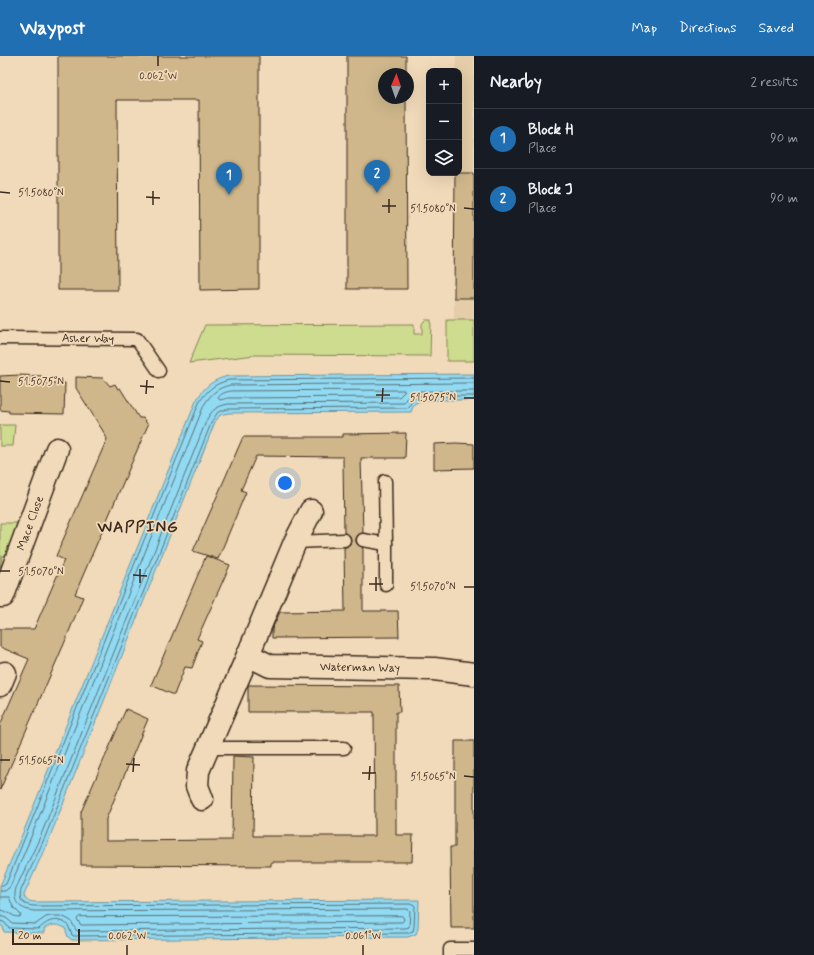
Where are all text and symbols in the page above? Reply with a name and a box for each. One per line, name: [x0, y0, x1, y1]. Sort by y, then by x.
text: Waypost: [20, 16, 85, 41]
text: Map: [631, 19, 657, 37]
text: Directions: [679, 19, 737, 37]
text: Saved: [759, 19, 794, 37]
north arrow: [378, 68, 414, 104]
map controls: [426, 68, 462, 176]
button: +: [426, 68, 462, 104]
text: 0.062°W: [139, 69, 177, 83]
text: Nearby: [490, 71, 542, 93]
text: 2 results: [751, 74, 798, 91]
button: −: [426, 104, 462, 140]
text: Block H: [528, 120, 573, 140]
text: 1: [500, 130, 506, 147]
text: 90 m: [770, 130, 798, 147]
button: layers: [426, 140, 462, 176]
text: Place: [528, 140, 557, 157]
pin: 2: [364, 160, 390, 193]
pin: 1: [216, 162, 242, 195]
text: Block J: [528, 180, 573, 200]
text: 51.5080°N: [18, 186, 64, 200]
text: 2: [500, 190, 506, 207]
text: 90 m: [770, 190, 798, 207]
text: Place: [528, 200, 557, 217]
text: 51.5080°N: [410, 202, 456, 216]
street label: Asher Way: [62, 331, 114, 347]
text: 51.5075°N: [18, 375, 64, 389]
text: 51.5075°N: [410, 391, 456, 405]
your location: [275, 473, 295, 493]
street label: Mace Close: [14, 494, 48, 553]
district label: WAPPING: [96, 517, 179, 538]
text: 51.5070°N: [18, 565, 64, 579]
text: 51.5070°N: [410, 580, 456, 594]
street label: Waterman Way: [320, 659, 401, 677]
text: 51.5065°N: [18, 754, 64, 768]
text: 51.5065°N: [410, 770, 456, 784]
scale bar: [12, 927, 80, 946]
text: 20 m: [18, 929, 41, 943]
text: 0.062°W: [108, 929, 146, 943]
text: 0.061°W: [345, 929, 381, 943]

